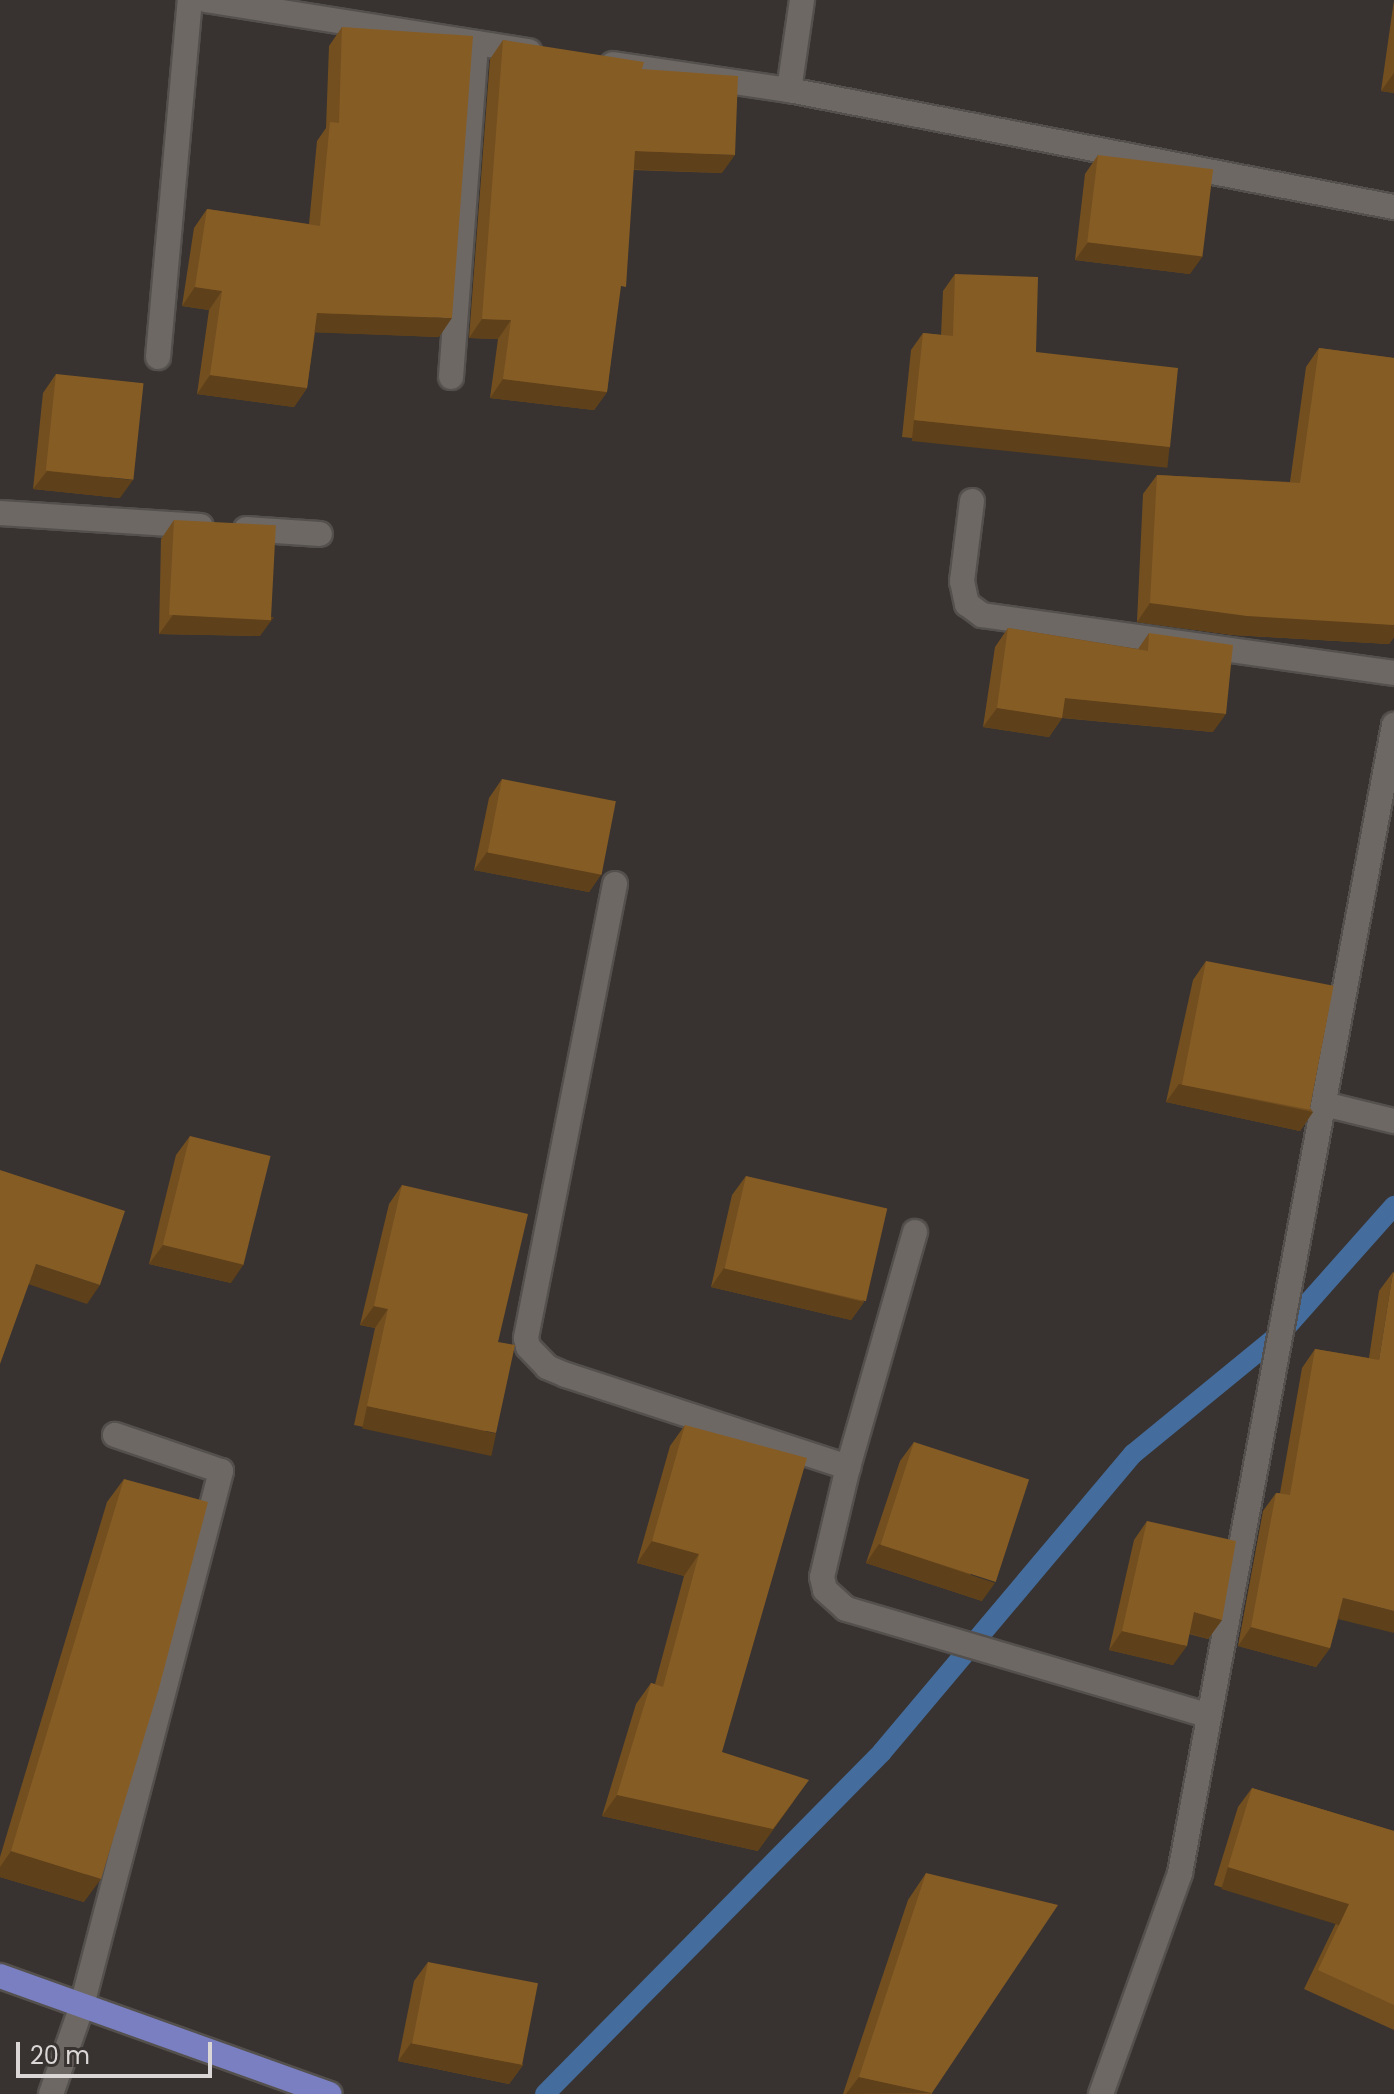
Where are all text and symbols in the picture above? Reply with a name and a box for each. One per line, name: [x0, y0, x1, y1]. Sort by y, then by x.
scale bar: [20, 2026, 216, 2076]
text: 20 m: [30, 2039, 90, 2072]

